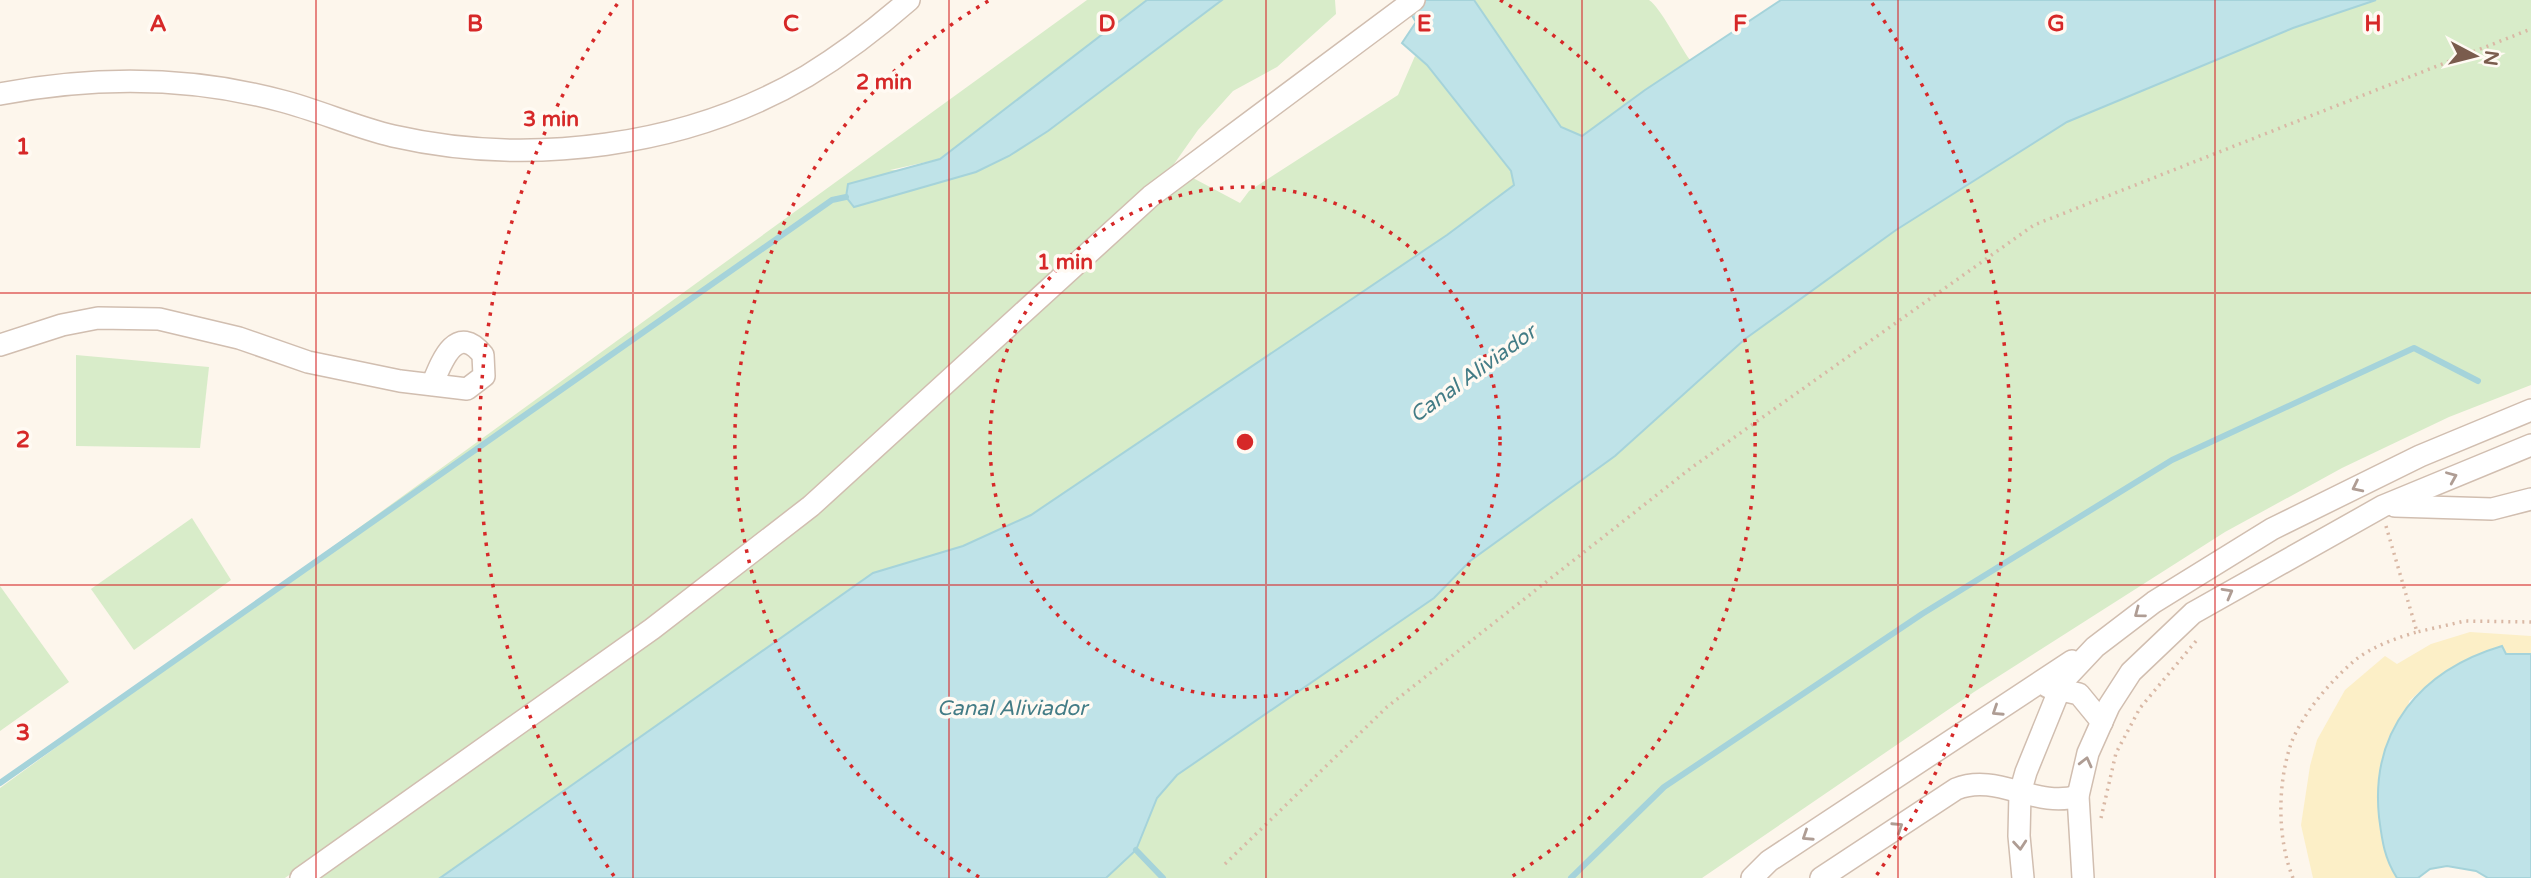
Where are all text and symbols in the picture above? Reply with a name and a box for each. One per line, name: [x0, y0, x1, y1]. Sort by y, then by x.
text: A: [149, 10, 167, 38]
text: B: [467, 10, 483, 38]
text: C: [783, 10, 799, 38]
text: D: [1098, 10, 1116, 38]
text: E: [1417, 10, 1431, 38]
text: F: [1733, 10, 1747, 38]
text: G: [2047, 10, 2065, 38]
text: H: [2364, 10, 2382, 38]
north arrow: [2440, 21, 2510, 91]
text: N: [2479, 49, 2503, 67]
text: 2 min: [856, 70, 912, 95]
text: 3 min: [523, 107, 579, 132]
text: 1: [16, 133, 30, 161]
text: 1 min: [1037, 250, 1093, 275]
water label: Canal Aliviador: [1405, 318, 1543, 428]
text: 2: [16, 426, 30, 454]
centre of rings: [1233, 430, 1257, 454]
one-way arrow: [2444, 471, 2457, 485]
one-way arrow: [2352, 478, 2364, 492]
one-way arrow: [2221, 588, 2234, 601]
one-way arrow: [2134, 605, 2147, 618]
water label: Canal Aliviador: [937, 696, 1090, 721]
one-way arrow: [1992, 703, 2005, 716]
text: 3: [16, 719, 30, 747]
one-way arrow: [2078, 756, 2092, 768]
one-way arrow: [1890, 823, 1903, 836]
one-way arrow: [1801, 828, 1814, 841]
one-way arrow: [2012, 840, 2027, 851]

